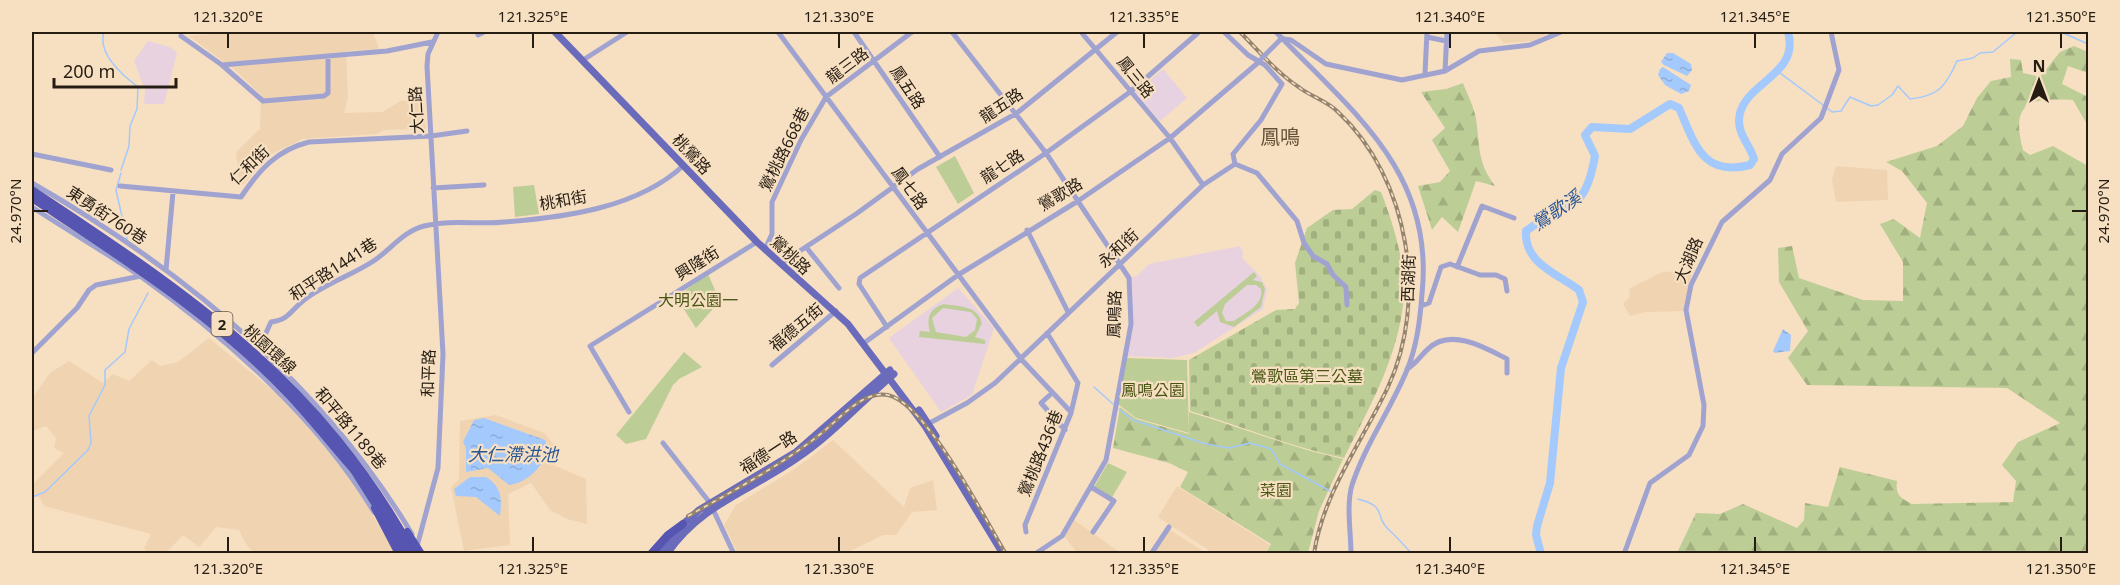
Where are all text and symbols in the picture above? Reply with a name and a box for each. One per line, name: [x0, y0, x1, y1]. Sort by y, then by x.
text: 121.320°E: [193, 6, 263, 26]
text: 121.325°E: [498, 6, 568, 26]
text: 121.330°E: [804, 6, 874, 26]
text: 121.335°E: [1109, 6, 1179, 26]
text: 121.340°E: [1415, 6, 1485, 26]
text: 121.345°E: [1720, 6, 1790, 26]
text: 121.350°E: [2026, 6, 2096, 26]
street label: 龍三路: [821, 42, 873, 88]
scale bar: [54, 51, 176, 89]
street label: 鳳三路: [1112, 51, 1160, 103]
north arrow: [2009, 51, 2069, 111]
text: N: [2032, 55, 2046, 77]
text: 200 m: [63, 59, 115, 83]
street label: 鳳五路: [885, 61, 931, 113]
street label: 龍五路: [975, 82, 1027, 128]
street label: 大仁路: [404, 85, 428, 135]
street label: 鶯桃路668巷: [754, 103, 814, 195]
district label: 鳳鳴: [1260, 123, 1300, 150]
street label: 桃鶯路: [668, 129, 716, 179]
street label: 仁和街: [224, 140, 274, 190]
street label: 龍七路: [976, 144, 1028, 188]
street label: 鳳七路: [887, 162, 933, 214]
street label: 鶯歌路: [1034, 172, 1086, 216]
text: 24.970°N: [5, 179, 25, 243]
text: 24.970°N: [2093, 179, 2113, 243]
street label: 東勇街760巷: [63, 181, 151, 249]
water label: 鶯歌溪: [1527, 183, 1588, 235]
street label: 桃和街: [537, 185, 589, 215]
street label: 永和街: [1093, 224, 1143, 272]
street label: 鶯桃路: [766, 231, 816, 279]
street label: 和平路1441巷: [285, 232, 381, 306]
street label: 大湖路: [1668, 234, 1708, 286]
street label: 興隆街: [671, 241, 723, 285]
street label: 西湖街: [1396, 254, 1420, 302]
park label: 大明公園一: [658, 289, 738, 311]
street label: 鳳鳴路: [1102, 290, 1126, 338]
street label: 福德五街: [764, 298, 828, 356]
road number: 2: [212, 312, 232, 336]
street label: 桃園環線: [239, 319, 301, 379]
street label: 和平路: [416, 349, 440, 397]
park label: 鶯歌區第三公墓: [1251, 365, 1363, 387]
park label: 鳳鳴公園: [1121, 379, 1185, 401]
street label: 和平路1189巷: [310, 382, 392, 474]
street label: 鶯桃路436巷: [1013, 406, 1067, 500]
street label: 福德一路: [735, 425, 801, 479]
water label: 大仁滯洪池: [468, 442, 560, 466]
park label: 菜園: [1260, 479, 1292, 501]
text: 121.320°E: [193, 558, 263, 578]
text: 121.325°E: [498, 558, 568, 578]
text: 121.330°E: [804, 558, 874, 578]
text: 121.335°E: [1109, 558, 1179, 578]
text: 121.340°E: [1415, 558, 1485, 578]
text: 121.345°E: [1720, 558, 1790, 578]
text: 121.350°E: [2026, 558, 2096, 578]

